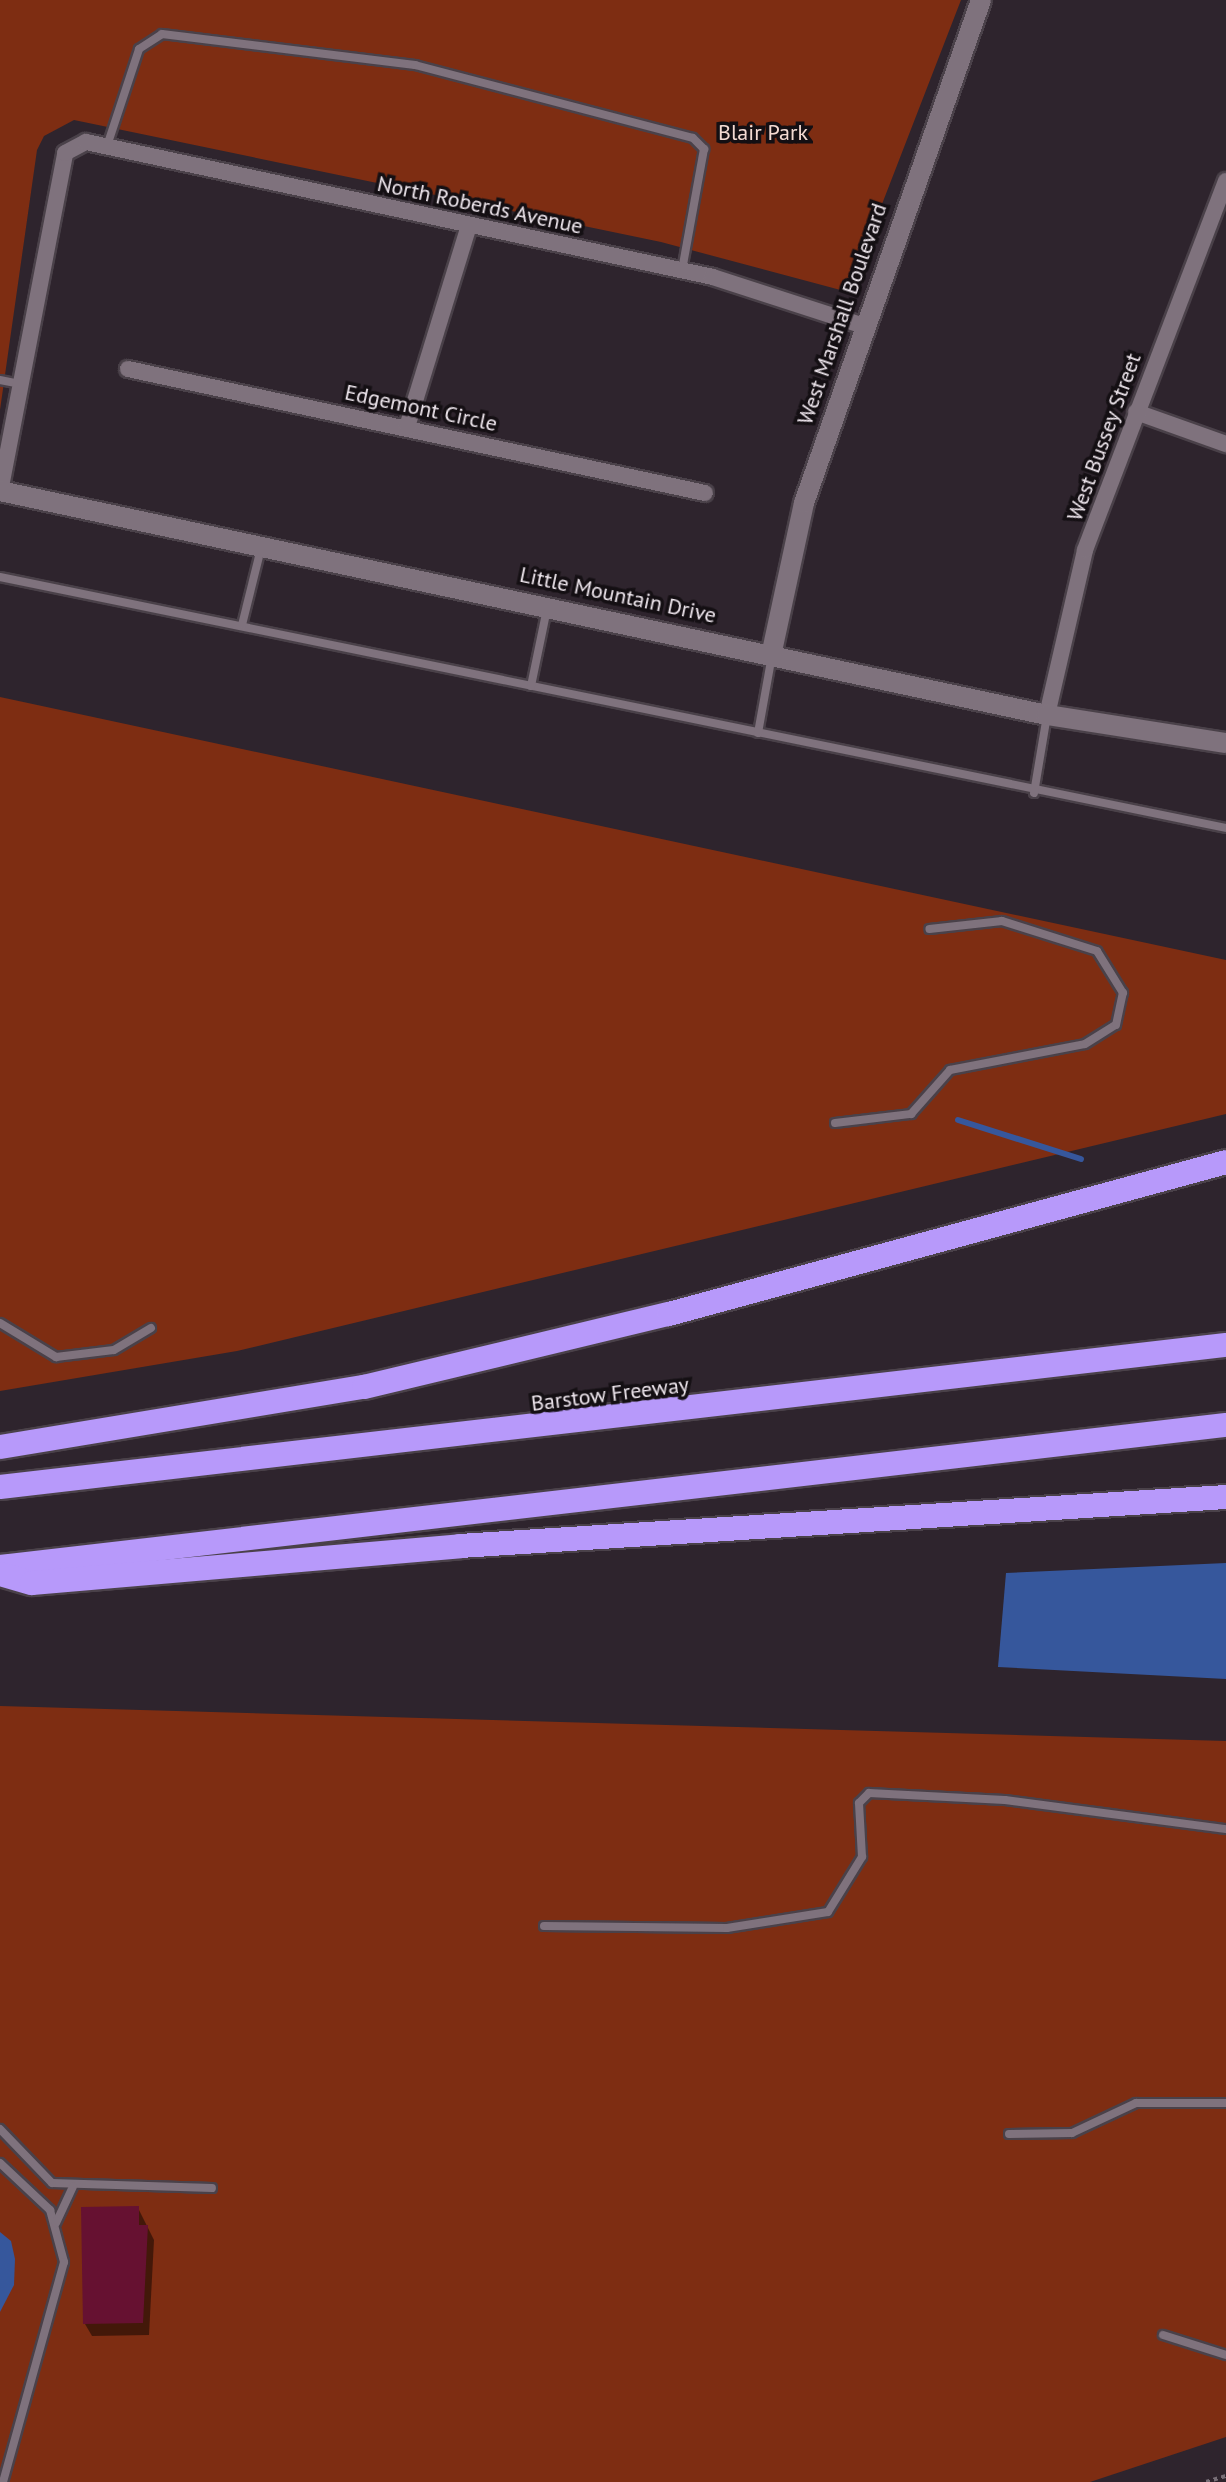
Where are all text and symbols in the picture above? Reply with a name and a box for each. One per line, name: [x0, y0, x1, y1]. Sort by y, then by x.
park label: Blair Park: [718, 120, 808, 146]
street label: North Roberds Avenue: [374, 170, 586, 240]
street label: West Marshall Boulevard: [792, 200, 892, 428]
street label: West Bussey Street: [1061, 349, 1147, 525]
street label: Edgemont Circle: [342, 379, 500, 437]
street label: Little Mountain Drive: [517, 561, 719, 629]
street label: Barstow Freeway: [529, 1371, 691, 1417]

